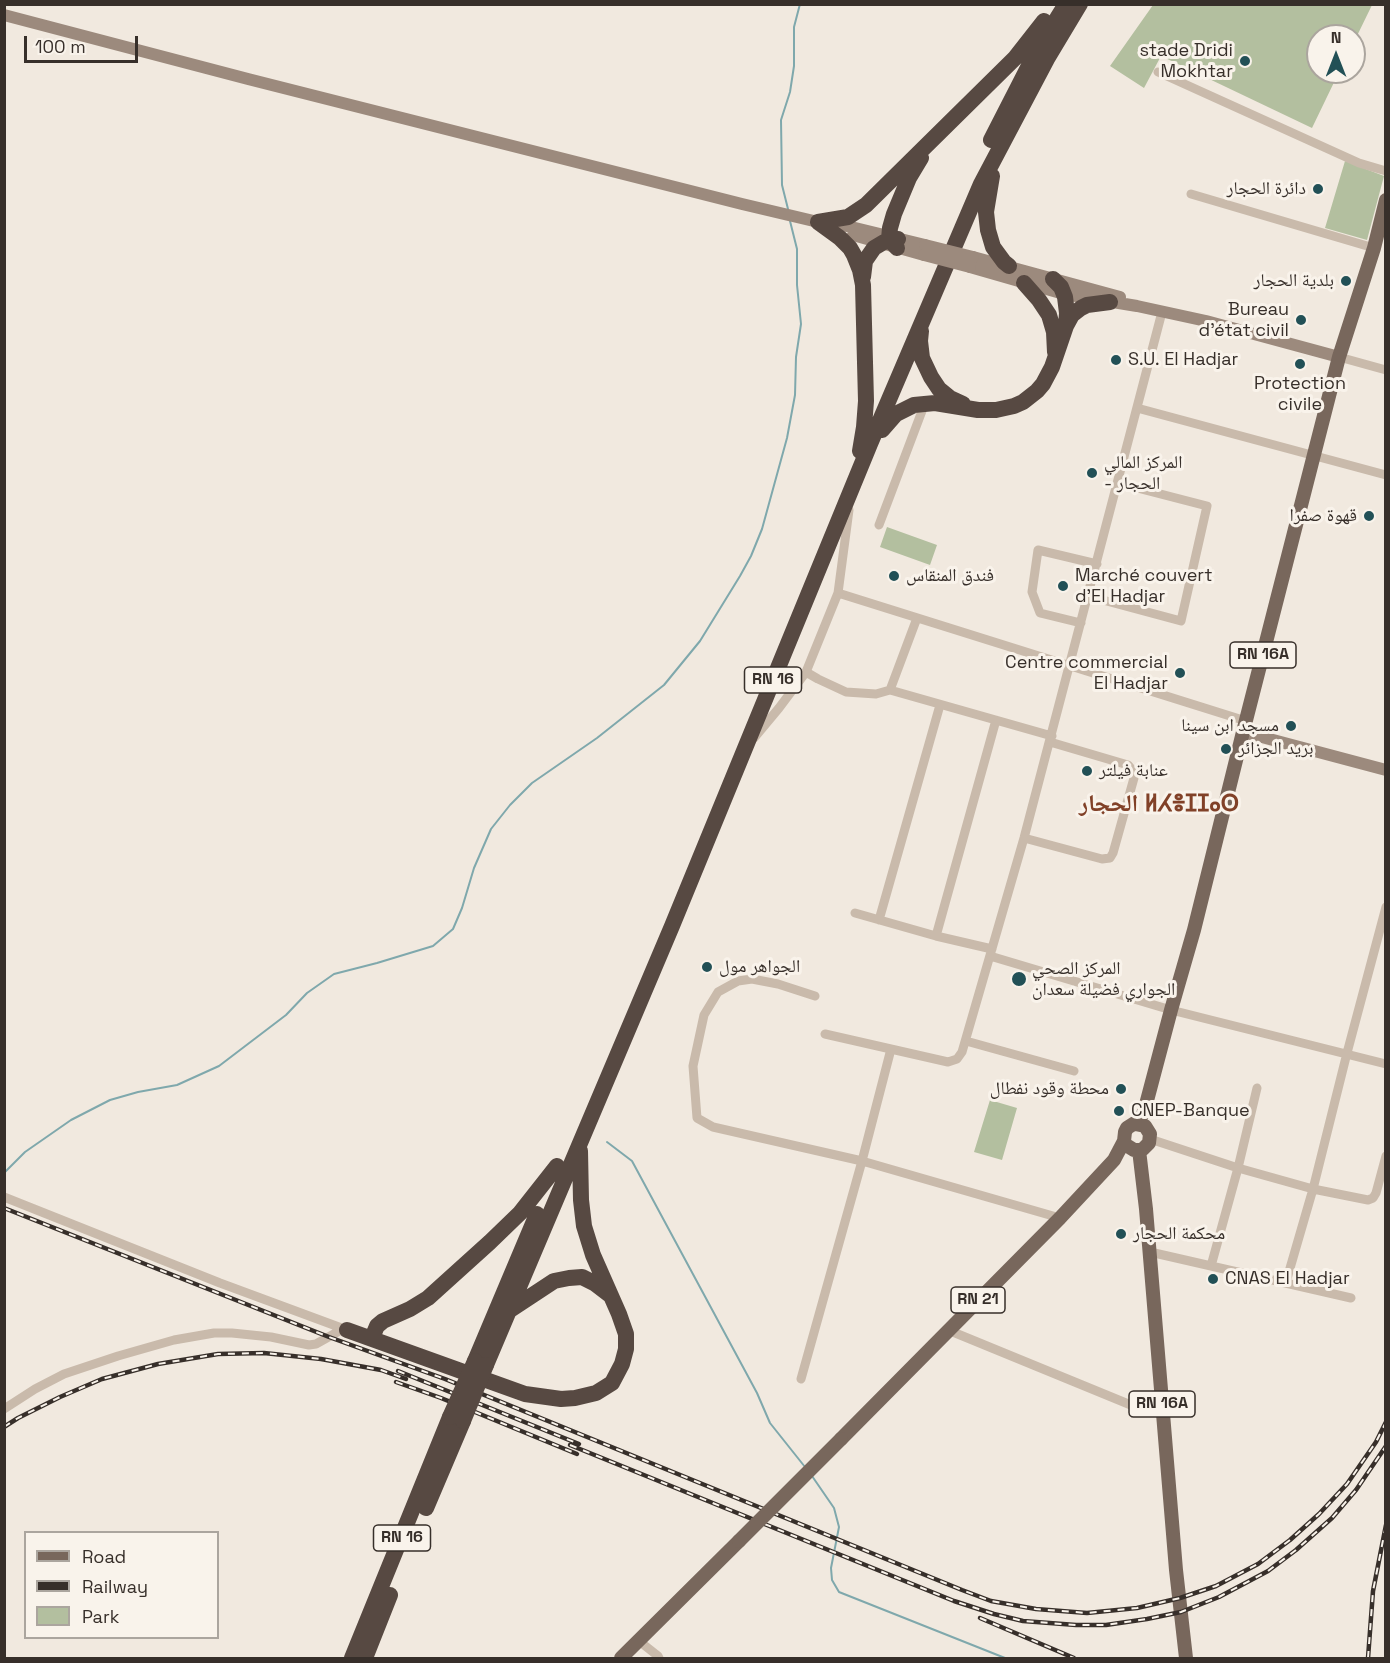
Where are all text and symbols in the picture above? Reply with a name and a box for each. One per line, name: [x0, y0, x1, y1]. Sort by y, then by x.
scale bar: [27, 24, 141, 62]
north arrow: [1306, 24, 1366, 84]
text: N: [1331, 27, 1341, 48]
text: 100 m: [35, 35, 86, 58]
place label: stade Dridi Mokhtar: [1139, 40, 1233, 82]
marker: stade Dridi Mokhtar: [1238, 54, 1252, 68]
place label: دائرة الحجار: [1226, 178, 1306, 200]
marker: دائرة الحجار: [1311, 182, 1325, 196]
place label: بلدية الحجار: [1254, 270, 1334, 292]
marker: بلدية الحجار: [1339, 274, 1353, 288]
place label: Bureau d'état civil: [1199, 299, 1289, 342]
marker: Bureau d'état civil: [1294, 313, 1308, 327]
place label: S.U. El Hadjar: [1128, 349, 1238, 371]
marker: S.U. El Hadjar: [1109, 353, 1123, 367]
marker: Protection civile: [1293, 357, 1307, 371]
place label: Protection civile: [1254, 373, 1346, 416]
place label: المركز المالي - الحجار: [1104, 452, 1182, 494]
marker: المركز المالي - الحجار: [1085, 466, 1099, 480]
place label: قهوة صفرا: [1290, 505, 1357, 527]
marker: قهوة صفرا: [1362, 509, 1376, 523]
place label: فندق المنقاس: [906, 565, 994, 587]
place label: Marché couvert d'El Hadjar: [1075, 565, 1212, 608]
marker: فندق المنقاس: [887, 569, 901, 583]
marker: Marché couvert d'El Hadjar: [1056, 579, 1070, 593]
road number: RN 16A: [1230, 642, 1296, 668]
place label: Centre commercial El Hadjar: [1005, 652, 1168, 694]
marker: Centre commercial El Hadjar: [1173, 666, 1187, 680]
road number: RN 16: [744, 667, 802, 693]
place label: مسجد ابن سينا: [1181, 715, 1279, 737]
marker: مسجد ابن سينا: [1284, 719, 1298, 733]
place label: بريد الجزائر: [1238, 738, 1313, 760]
marker: بريد الجزائر: [1219, 742, 1233, 756]
place label: عنابة فيلتر: [1099, 760, 1168, 782]
marker: عنابة فيلتر: [1080, 764, 1094, 778]
district label: الحجار ⵍⵃⴻⵊⵊⴰⵔ: [1079, 790, 1239, 818]
place label: الجواهر مول: [719, 956, 800, 978]
place label: المركز الصحي الجواري فضيلة سعدان: [1032, 958, 1175, 1000]
marker: الجواهر مول: [700, 960, 714, 974]
marker: المركز الصحي الجواري فضيلة سعدان: [1010, 970, 1028, 988]
place label: محطة وقود نفطال: [990, 1078, 1109, 1100]
marker: محطة وقود نفطال: [1114, 1082, 1128, 1096]
place label: CNEP-Banque: [1131, 1100, 1250, 1122]
marker: CNEP-Banque: [1112, 1104, 1126, 1118]
place label: محكمة الحجار: [1133, 1223, 1225, 1245]
marker: محكمة الحجار: [1114, 1227, 1128, 1241]
place label: CNAS El Hadjar: [1225, 1268, 1350, 1290]
marker: CNAS El Hadjar: [1206, 1272, 1220, 1286]
road number: RN 21: [951, 1287, 1005, 1313]
road number: RN 16A: [1129, 1391, 1195, 1417]
road number: RN 16: [374, 1525, 430, 1551]
legend: [24, 1531, 219, 1639]
text: Road: [82, 1545, 126, 1568]
text: Railway: [82, 1575, 148, 1598]
text: Park: [82, 1605, 119, 1628]

